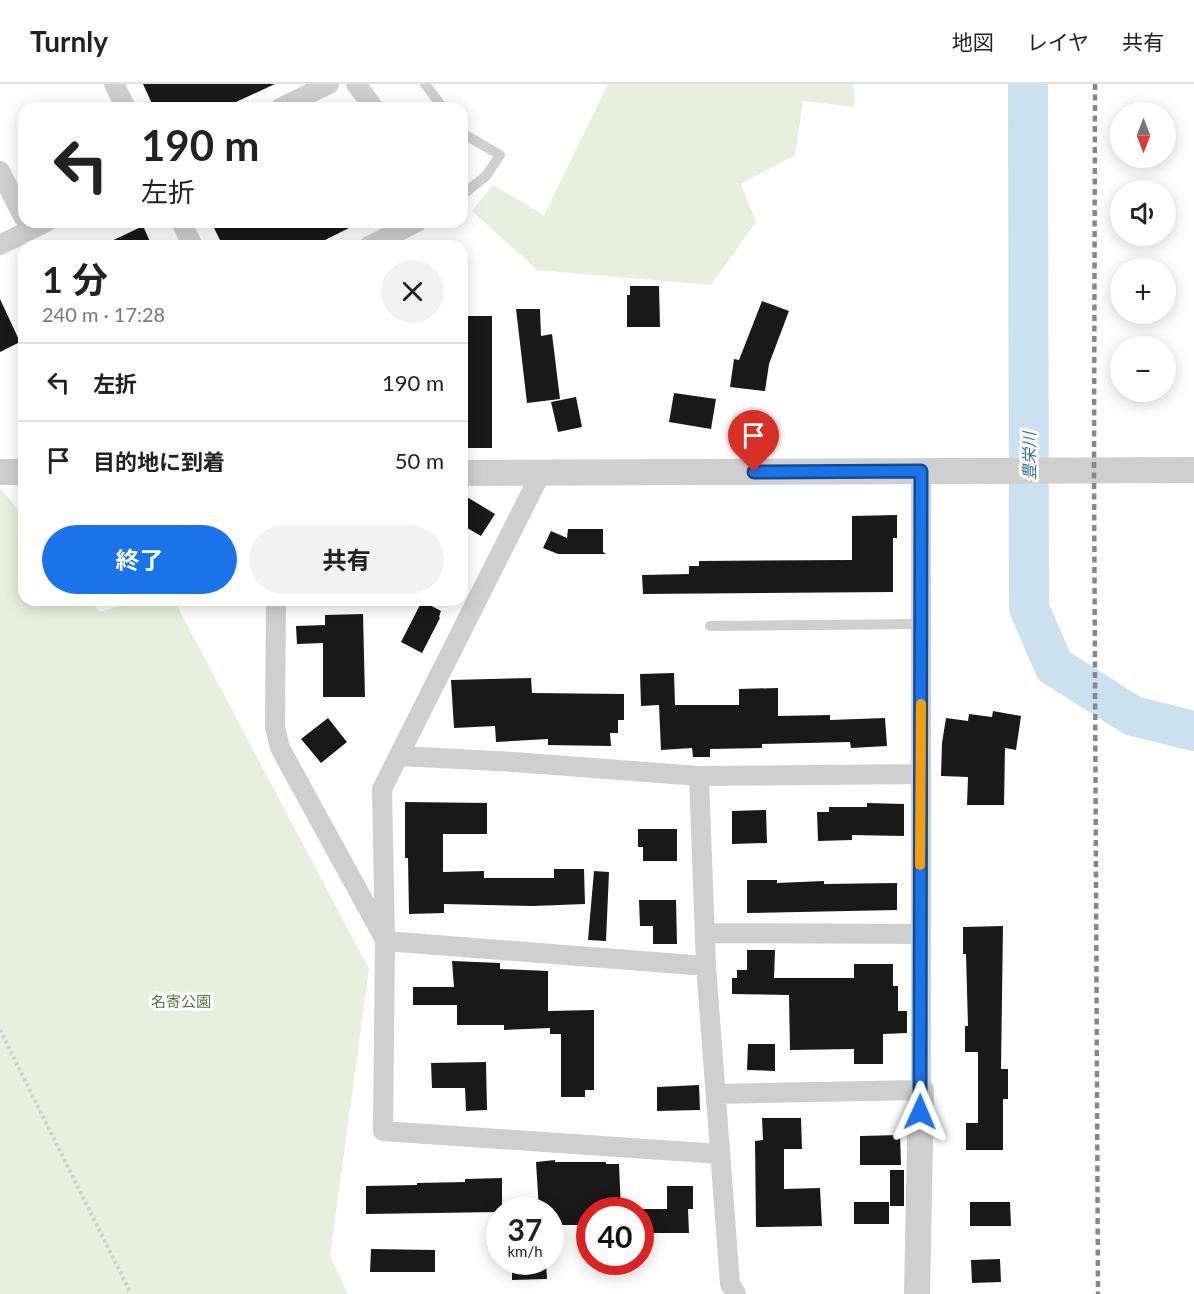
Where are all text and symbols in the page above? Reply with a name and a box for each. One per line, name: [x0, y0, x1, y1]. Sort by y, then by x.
text: Turnly: [30, 24, 108, 58]
text: 地図: [952, 29, 994, 54]
text: レイヤ: [1027, 29, 1089, 54]
text: 共有: [1122, 29, 1164, 54]
north arrow: [1110, 102, 1176, 168]
map controls: [1110, 102, 1176, 402]
text: 190 m: [141, 120, 259, 170]
icon: left: [42, 126, 120, 204]
text: 左折: [141, 175, 195, 208]
button: sound: [1110, 180, 1176, 246]
text: 1 分: [42, 257, 108, 301]
button: +: [1110, 258, 1176, 324]
button: close: [381, 260, 444, 323]
text: 240 m · 17:28: [42, 302, 165, 326]
button: −: [1110, 336, 1176, 402]
icon: left: [42, 366, 75, 399]
text: 190 m: [382, 369, 444, 396]
text: 左折: [93, 370, 137, 397]
pin: [728, 410, 779, 472]
icon: arrive: [737, 419, 770, 452]
water label: 豊栄川: [1019, 430, 1038, 480]
icon: arrive: [42, 444, 75, 477]
text: 50 m: [395, 447, 444, 474]
text: 目的地に到着: [93, 448, 225, 475]
button: 終了: [42, 525, 237, 594]
button: 共有: [249, 525, 444, 594]
park label: 名寄公園: [151, 992, 211, 1010]
position arrow: [888, 1080, 952, 1144]
speed limit sign: 40: [576, 1197, 654, 1275]
text: 37: [508, 1211, 542, 1247]
text: km/h: [507, 1242, 543, 1260]

